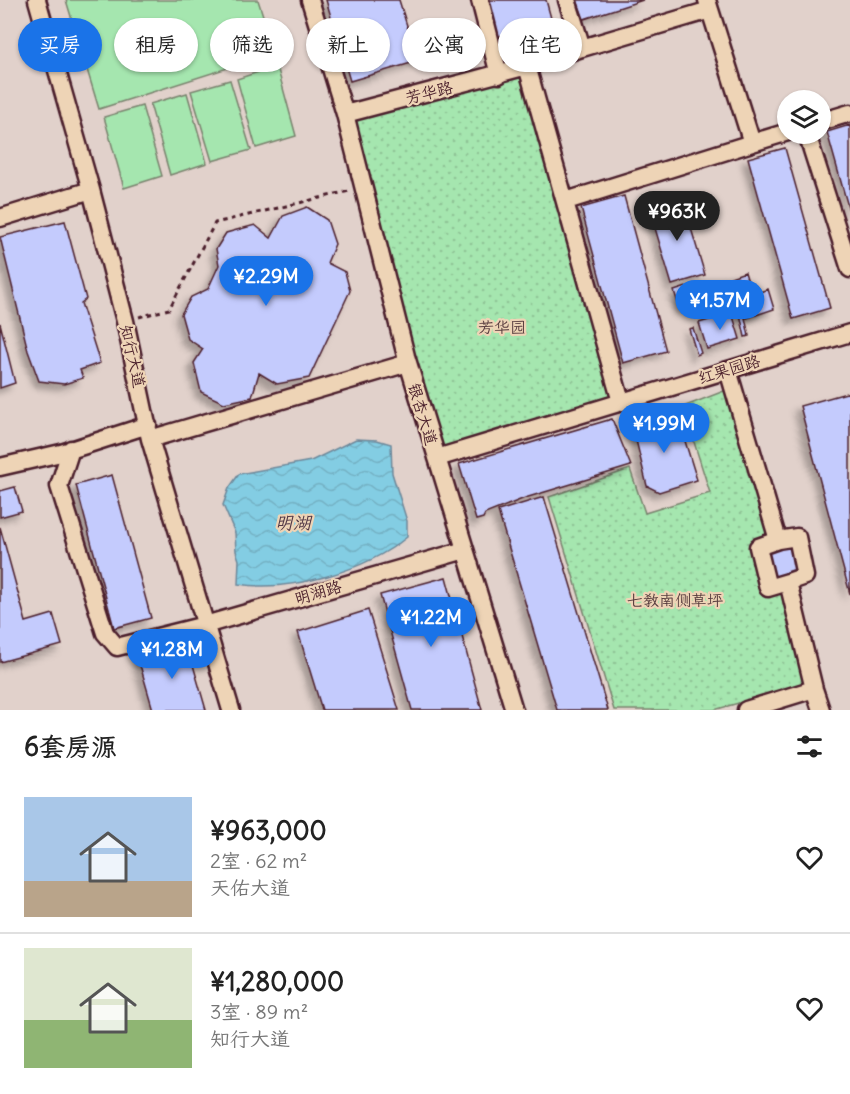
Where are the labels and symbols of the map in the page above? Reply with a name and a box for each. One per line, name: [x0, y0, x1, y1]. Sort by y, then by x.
street label: 芳华路: [403, 76, 455, 108]
pin: ¥963K: [635, 191, 719, 242]
pin: ¥2.29M: [217, 256, 315, 307]
pin: ¥1.57M: [671, 280, 769, 331]
park label: 芳华园: [478, 317, 526, 337]
street label: 知行大道: [116, 323, 150, 389]
street label: 红果园路: [695, 350, 763, 388]
street label: 银杏大道: [404, 380, 442, 448]
pin: ¥1.99M: [615, 403, 713, 454]
water label: 明湖: [275, 511, 313, 534]
street label: 明湖路: [292, 576, 344, 608]
park label: 七教南侧草坪: [627, 590, 723, 610]
pin: ¥1.22M: [382, 597, 480, 648]
pin: ¥1.28M: [123, 629, 221, 680]

